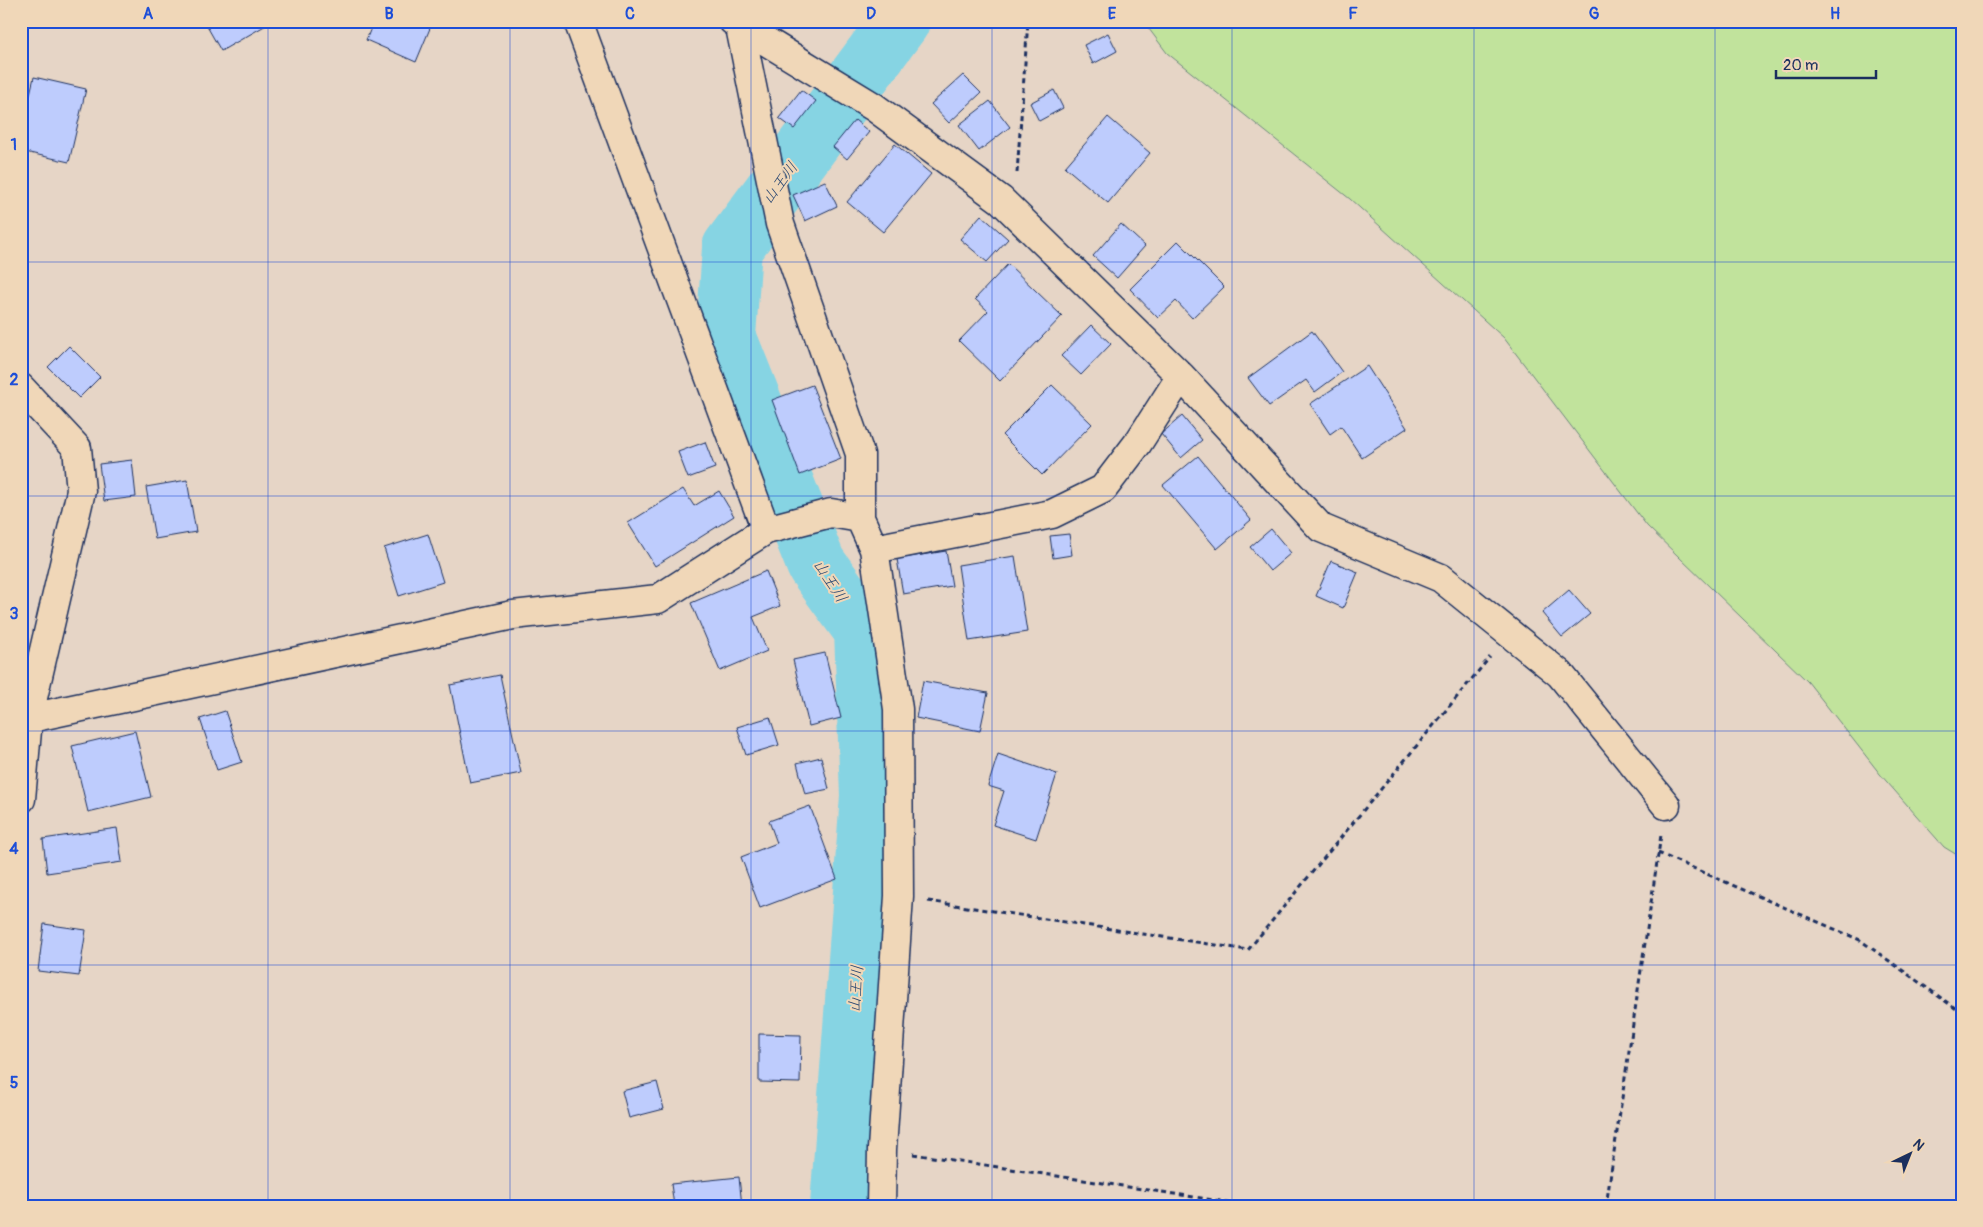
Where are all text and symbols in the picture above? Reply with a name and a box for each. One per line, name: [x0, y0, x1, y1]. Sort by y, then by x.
text: A: [143, 4, 154, 24]
text: B: [384, 4, 394, 24]
text: C: [625, 4, 635, 24]
text: D: [866, 4, 876, 24]
text: E: [1108, 4, 1117, 24]
text: F: [1348, 4, 1358, 24]
text: G: [1589, 4, 1600, 24]
text: H: [1830, 4, 1840, 24]
scale bar: [1776, 48, 1876, 80]
text: 20 m: [1783, 56, 1818, 75]
text: 1: [11, 135, 17, 155]
water label: 山王川: [758, 158, 802, 208]
text: 2: [10, 370, 19, 390]
water label: 山王川: [809, 555, 851, 607]
text: 3: [10, 604, 19, 624]
text: 4: [9, 839, 19, 859]
water label: 山王川: [844, 964, 868, 1014]
text: 5: [10, 1073, 19, 1093]
north arrow: [1886, 1130, 1936, 1180]
text: N: [1909, 1135, 1928, 1154]

